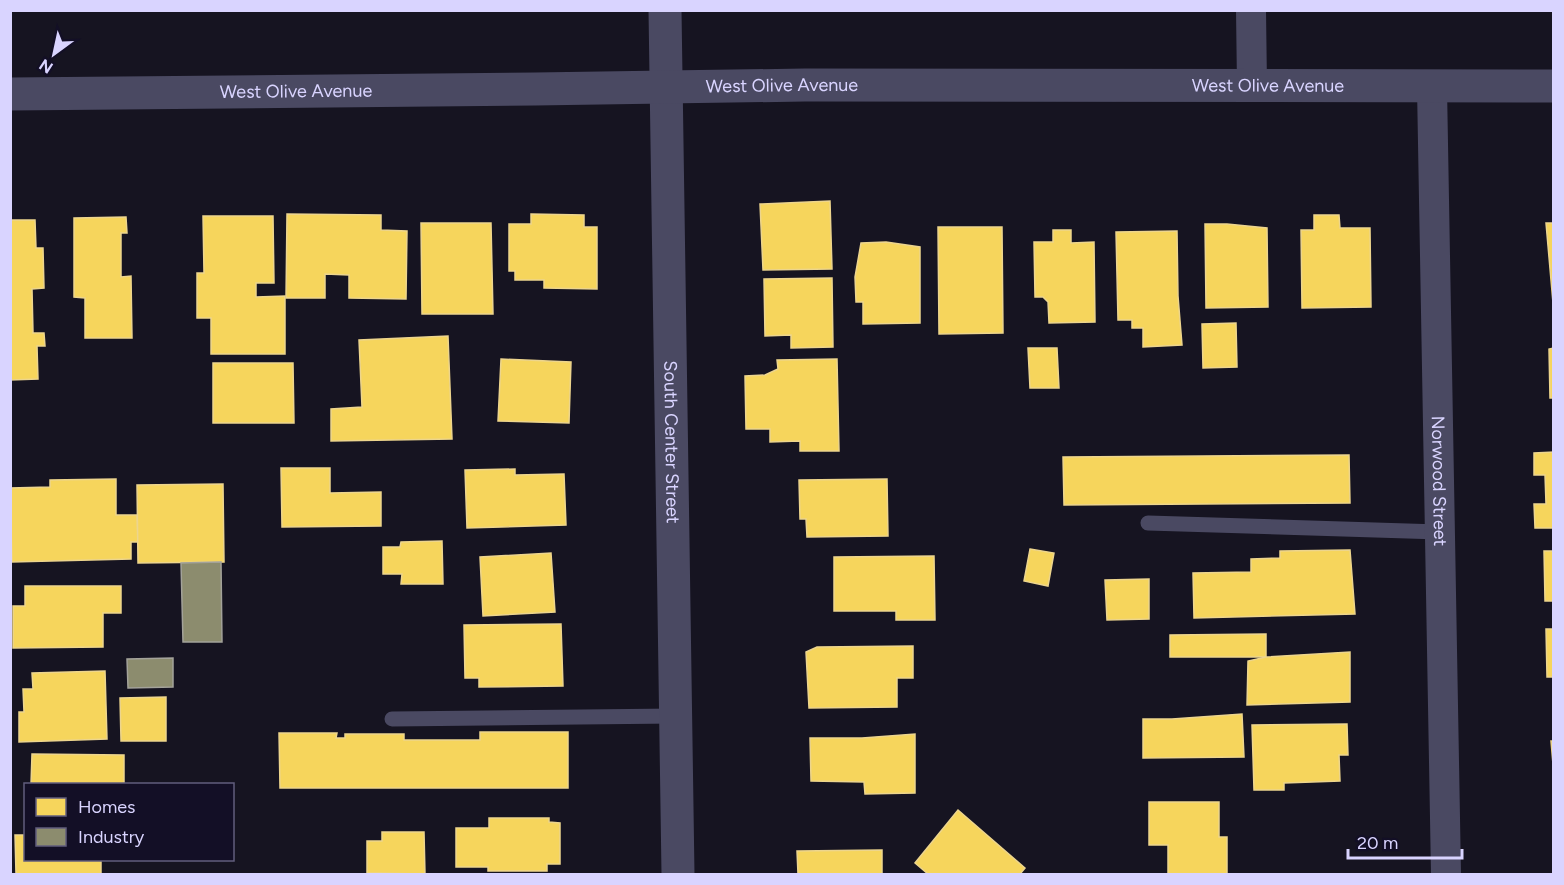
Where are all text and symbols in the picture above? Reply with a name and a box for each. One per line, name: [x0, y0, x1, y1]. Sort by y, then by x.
north arrow: [24, 24, 84, 84]
text: N: [36, 55, 56, 77]
street label: West Olive Avenue: [706, 74, 858, 97]
street label: West Olive Avenue: [1192, 75, 1344, 97]
street label: West Olive Avenue: [220, 80, 373, 103]
street label: South Center Street: [659, 360, 684, 524]
street label: Norwood Street: [1427, 415, 1451, 547]
legend: [24, 783, 234, 861]
text: Homes: [78, 796, 136, 818]
scale bar: [1348, 822, 1462, 860]
text: Industry: [78, 826, 145, 848]
text: 20 m: [1357, 832, 1398, 854]

